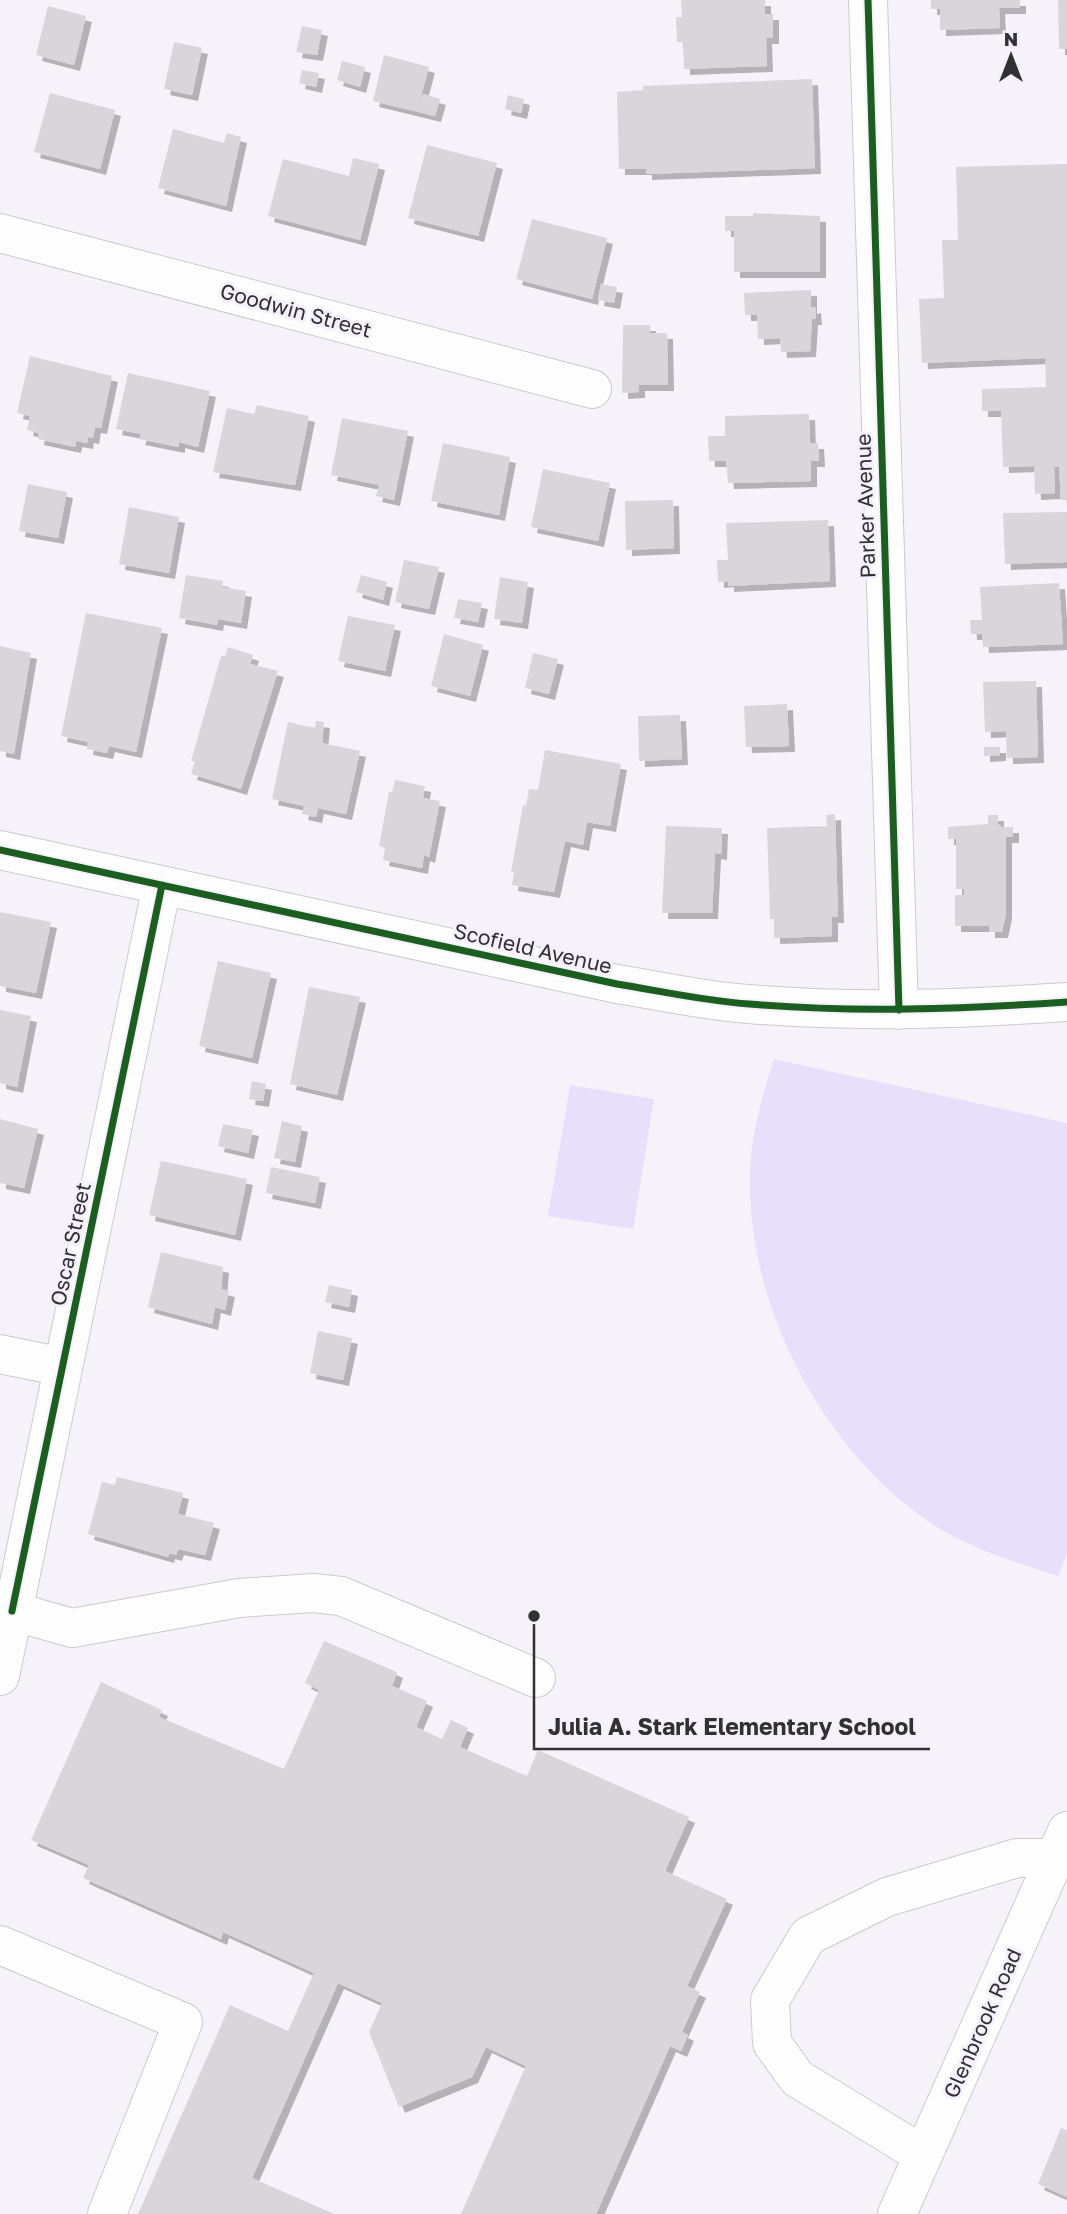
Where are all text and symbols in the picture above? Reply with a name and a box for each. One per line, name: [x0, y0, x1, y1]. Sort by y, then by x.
north arrow: [976, 21, 1046, 91]
text: N: [1004, 27, 1018, 50]
street label: Goodwin Street: [217, 277, 375, 343]
street label: Parker Avenue: [849, 433, 881, 579]
street label: Scofield Avenue: [451, 917, 615, 979]
street label: Oscar Street: [44, 1180, 96, 1308]
callout: Julia A. Stark Elementary School: [534, 1705, 930, 1749]
text: Julia A. Stark Elementary School: [548, 1712, 916, 1740]
street label: Glenbrook Road: [937, 1944, 1027, 2102]

